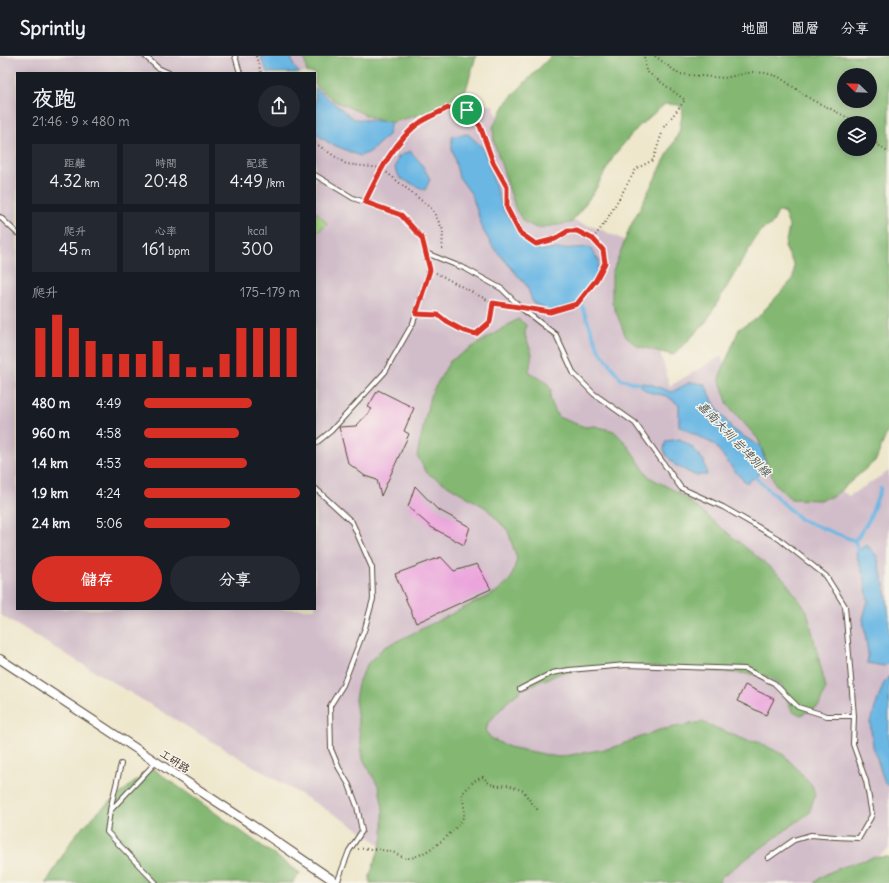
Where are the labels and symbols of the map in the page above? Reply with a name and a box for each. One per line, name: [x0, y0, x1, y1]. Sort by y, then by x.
north arrow: [837, 68, 877, 108]
pin: [450, 93, 484, 127]
water label: 嘉南大圳 岩埤別線: [695, 398, 775, 480]
street label: 工研路: [157, 746, 193, 776]

